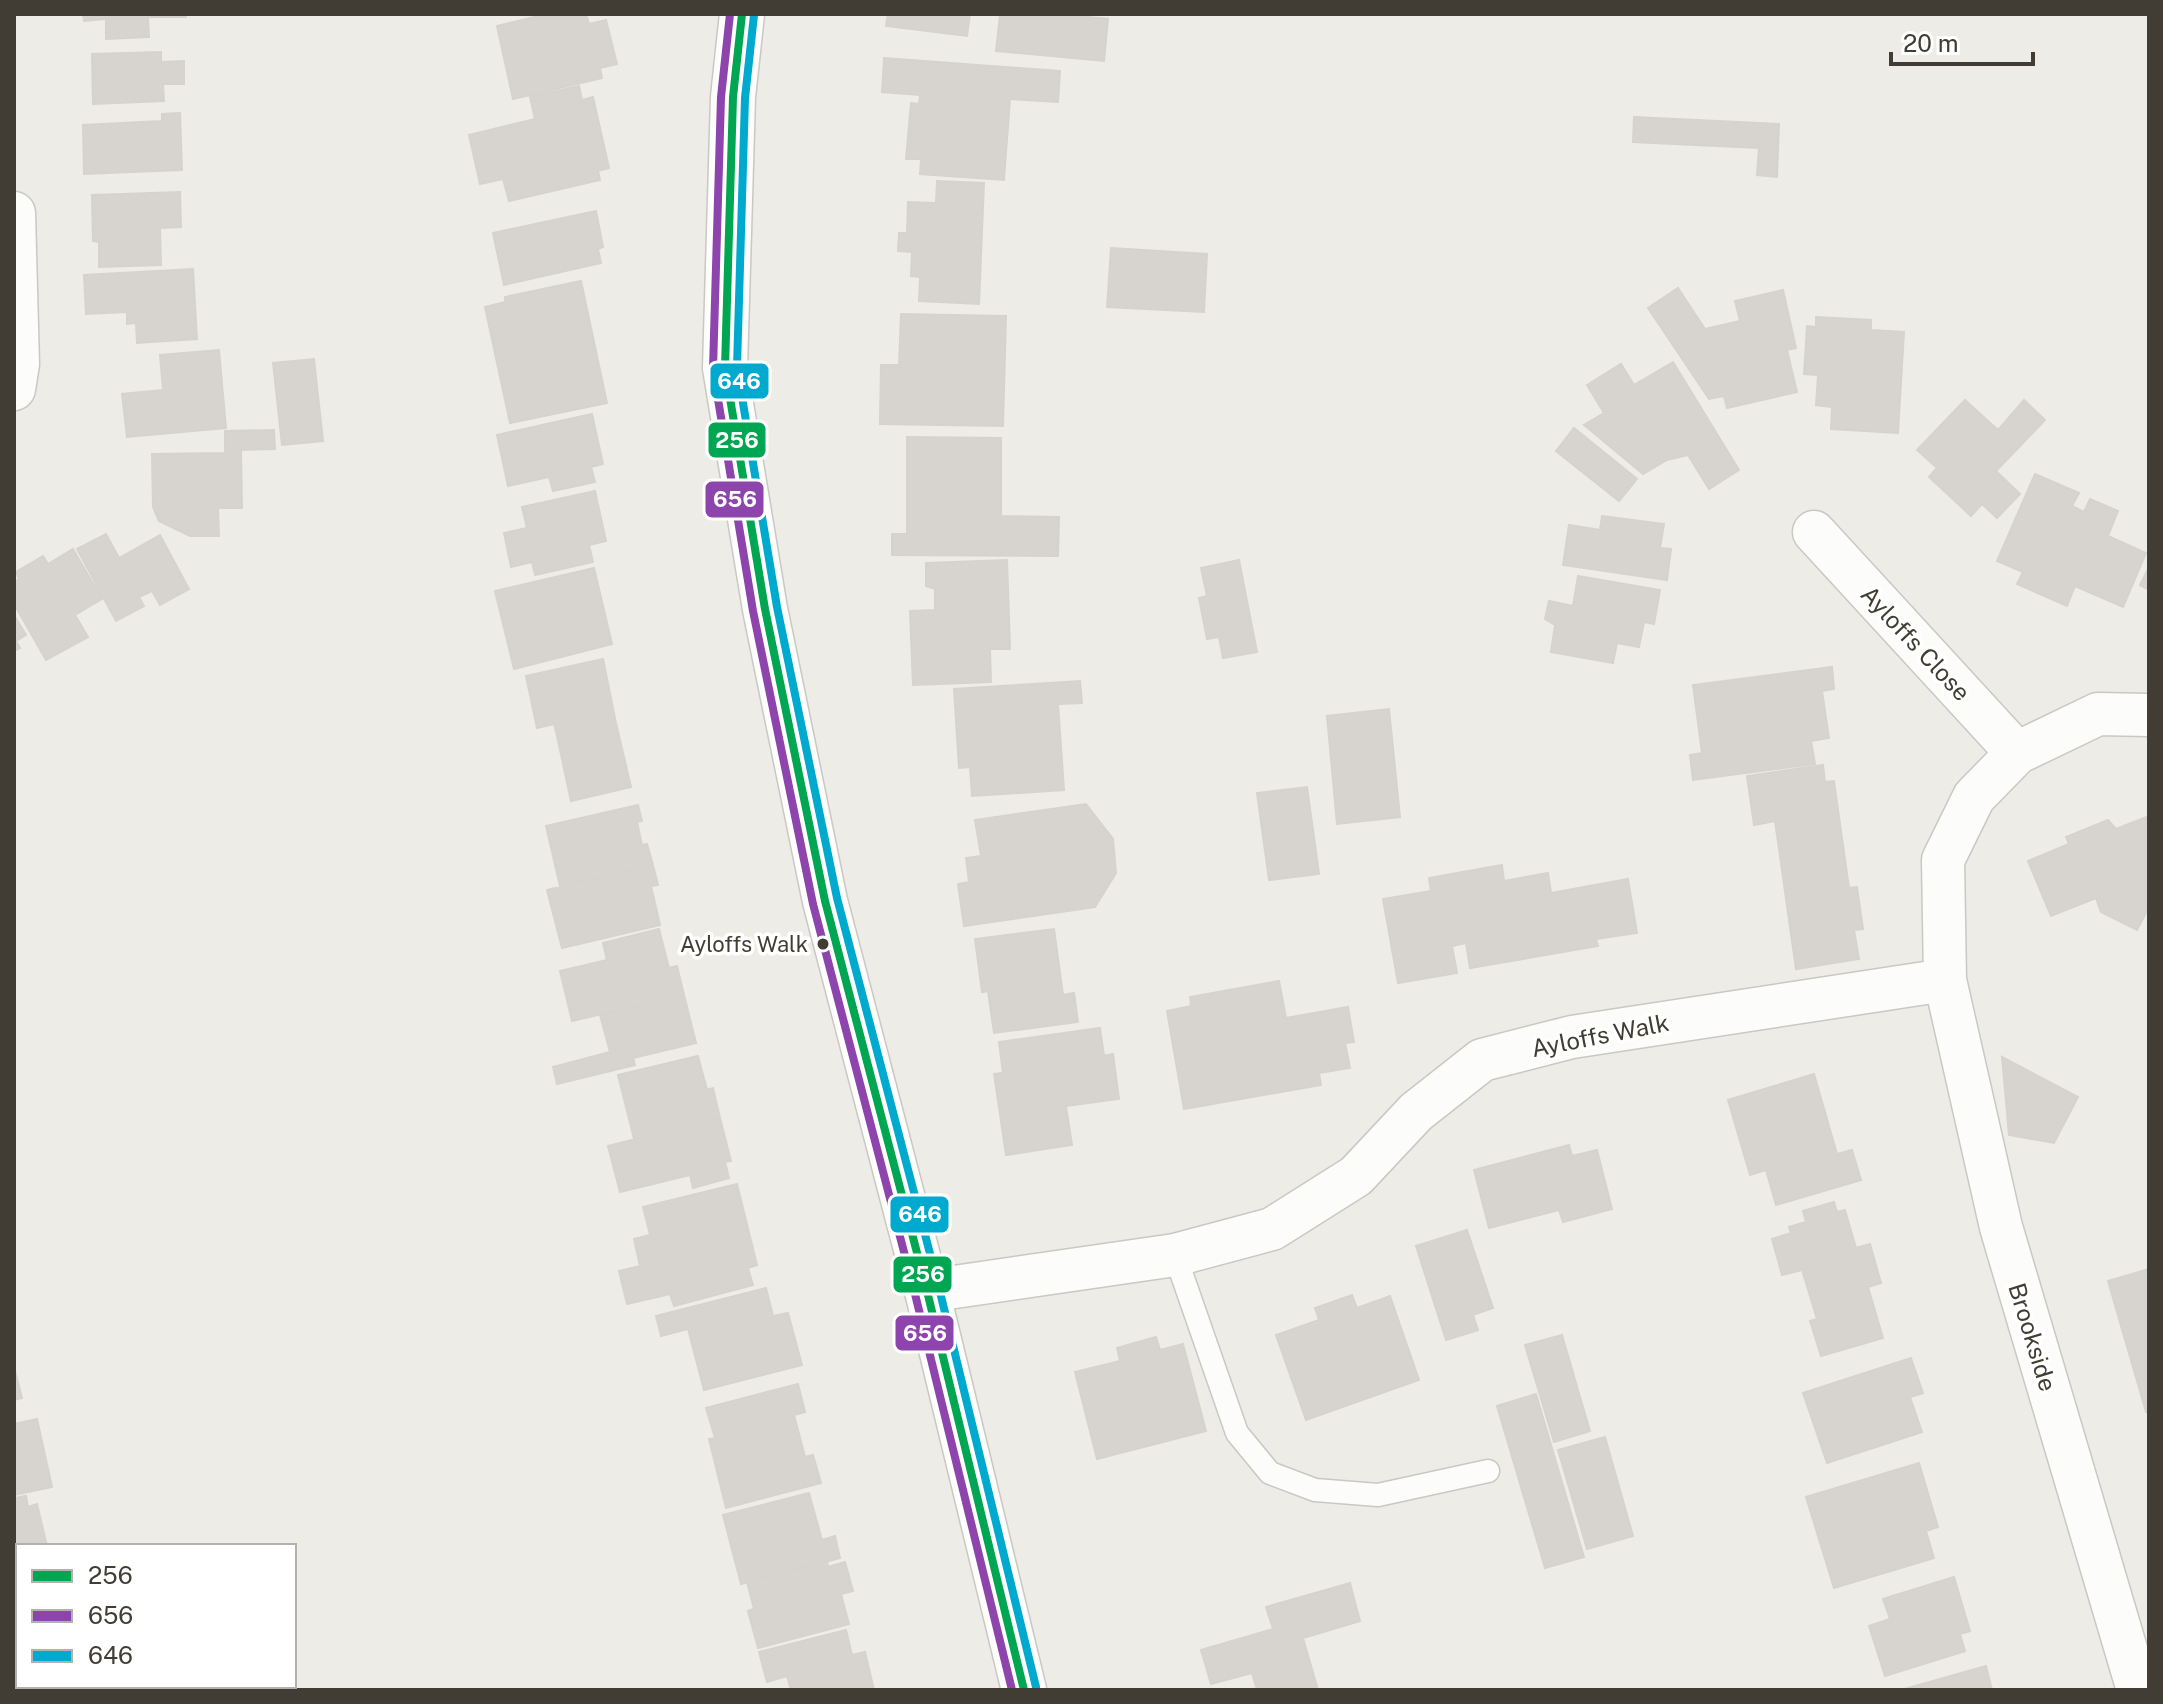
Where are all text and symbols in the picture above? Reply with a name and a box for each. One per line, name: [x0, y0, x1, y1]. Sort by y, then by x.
scale bar: [1891, 16, 2033, 66]
text: 20 m: [1903, 29, 1959, 57]
line badge: 646: [709, 362, 770, 400]
text: 646: [717, 368, 761, 394]
line badge: 256: [707, 421, 767, 459]
text: 256: [715, 427, 759, 453]
line badge: 656: [704, 480, 765, 519]
text: 656: [713, 486, 757, 512]
street label: Ayloffs Close: [1856, 580, 1976, 706]
place label: Ayloffs Walk: [680, 931, 808, 957]
marker: Ayloffs Walk: [815, 936, 831, 952]
street label: Ayloffs Walk: [1529, 1008, 1671, 1062]
line badge: 646: [889, 1195, 950, 1234]
text: 646: [898, 1201, 942, 1227]
line badge: 256: [892, 1255, 953, 1294]
text: 256: [901, 1261, 945, 1287]
street label: Brookside: [2003, 1280, 2063, 1394]
line badge: 656: [894, 1314, 955, 1352]
text: 656: [903, 1320, 947, 1346]
legend: [16, 1544, 296, 1688]
text: 256: [88, 1561, 133, 1589]
text: 656: [88, 1601, 133, 1629]
text: 646: [88, 1641, 133, 1669]

